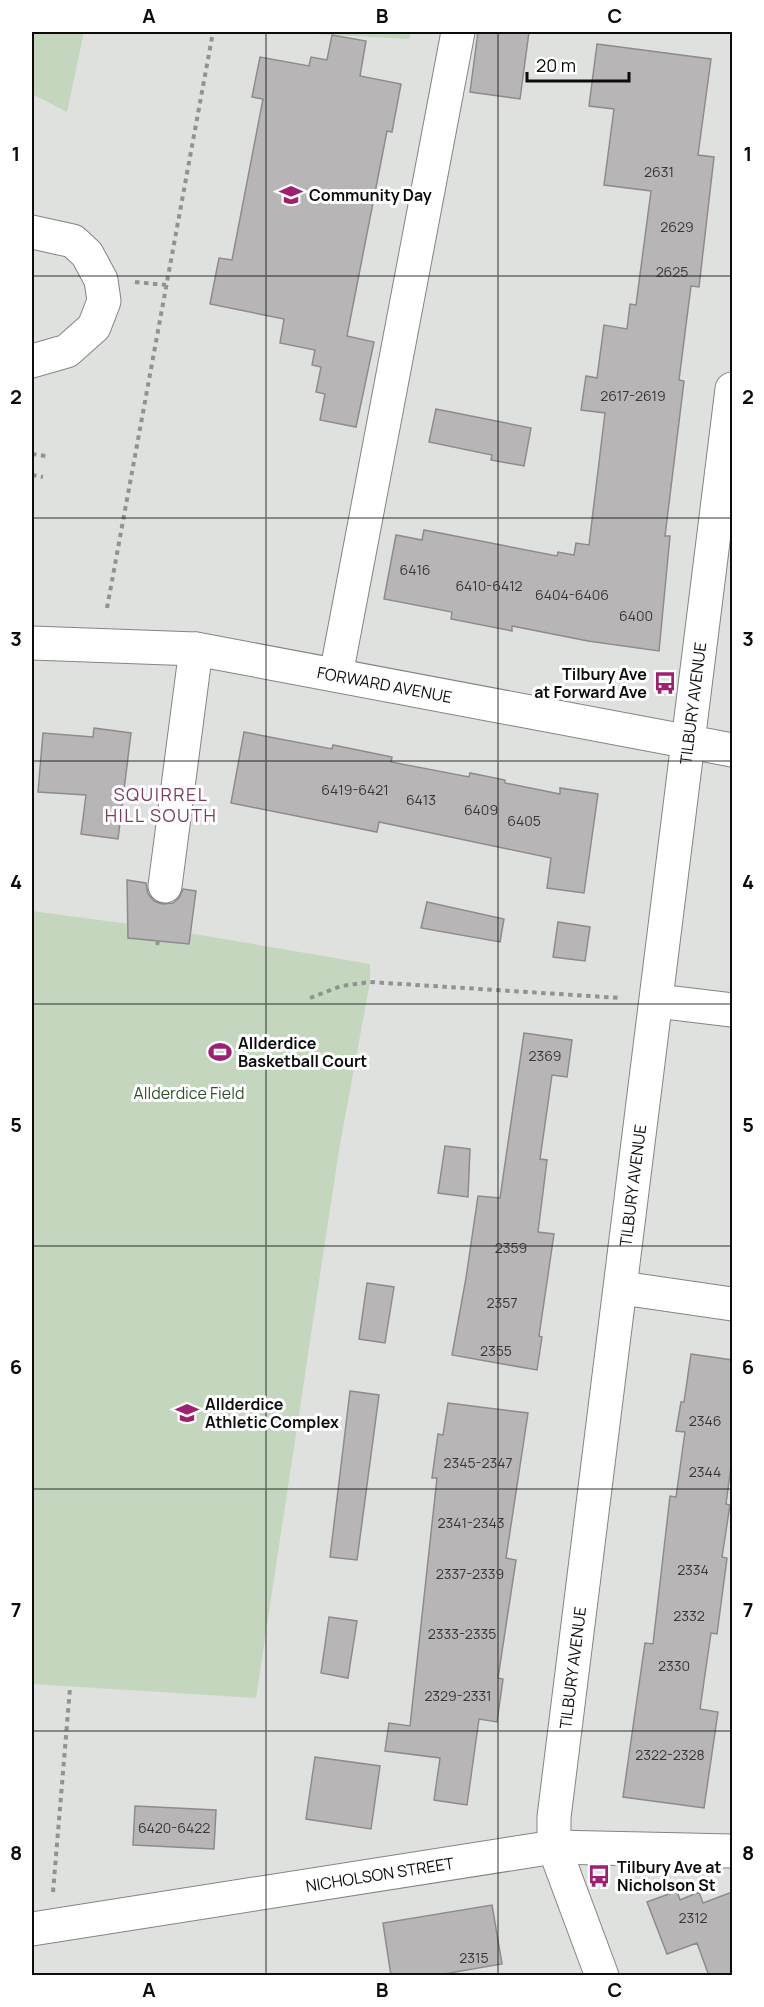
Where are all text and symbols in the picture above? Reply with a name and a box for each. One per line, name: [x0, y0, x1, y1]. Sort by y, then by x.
text: A: [142, 2, 156, 29]
text: B: [376, 2, 389, 29]
text: C: [608, 2, 622, 29]
scale bar: [527, 45, 629, 83]
text: 20 m: [536, 53, 576, 77]
text: 1: [12, 140, 20, 167]
text: 1: [744, 140, 752, 167]
house number: 2631: [644, 162, 674, 181]
school or university icon: Community Day: [278, 182, 304, 208]
place label: Community Day: [309, 184, 432, 206]
house number: 2629: [660, 217, 694, 236]
house number: 2625: [656, 262, 688, 281]
text: 2: [10, 383, 22, 410]
text: 2: [742, 383, 754, 410]
house number: 2617-2619: [600, 386, 666, 405]
house number: 6416: [399, 560, 431, 579]
house number: 6410-6412: [455, 576, 523, 595]
house number: 6404-6406: [535, 585, 609, 604]
house number: 6400: [619, 606, 653, 625]
text: 3: [10, 625, 22, 652]
text: 3: [742, 625, 754, 652]
street label: TILBURY AVENUE: [674, 641, 711, 766]
street label: FORWARD AVENUE: [315, 661, 454, 708]
place label: Tilbury Ave at Forward Ave: [534, 663, 647, 703]
bus stop icon: Tilbury Ave at Forward Ave: [652, 670, 678, 696]
house number: 6419-6421: [321, 780, 389, 799]
district label: SQUIRREL HILL SOUTH: [105, 782, 217, 827]
house number: 6413: [406, 790, 436, 809]
house number: 6409: [464, 800, 498, 819]
house number: 6405: [507, 811, 541, 830]
text: 4: [10, 868, 22, 895]
text: 4: [742, 868, 754, 895]
place label: Allderdice Basketball Court: [238, 1032, 367, 1072]
sports icon: Allderdice Basketball Court: [207, 1039, 233, 1065]
house number: 2369: [529, 1046, 561, 1065]
park label: Allderdice Field: [134, 1082, 244, 1104]
text: 5: [10, 1111, 22, 1138]
text: 5: [742, 1111, 754, 1138]
street label: TILBURY AVENUE: [614, 1123, 651, 1248]
house number: 2359: [495, 1238, 527, 1257]
house number: 2357: [487, 1293, 517, 1312]
house number: 2355: [480, 1341, 512, 1360]
text: 6: [10, 1353, 22, 1380]
text: 6: [742, 1353, 754, 1380]
place label: Allderdice Athletic Complex: [205, 1393, 339, 1433]
school or university icon: Allderdice Athletic Complex: [174, 1400, 200, 1426]
house number: 2346: [689, 1411, 721, 1430]
house number: 2345-2347: [444, 1453, 512, 1472]
house number: 2344: [689, 1462, 721, 1481]
house number: 2341-2343: [437, 1513, 505, 1532]
house number: 2334: [677, 1560, 709, 1579]
house number: 2337-2339: [436, 1564, 504, 1583]
text: 7: [11, 1596, 21, 1623]
text: 7: [743, 1596, 753, 1623]
street label: TILBURY AVENUE: [554, 1605, 591, 1730]
house number: 2332: [673, 1606, 705, 1625]
house number: 2333-2335: [428, 1624, 496, 1643]
house number: 2330: [658, 1656, 690, 1675]
house number: 2329-2331: [424, 1686, 492, 1705]
house number: 2322-2328: [635, 1745, 705, 1764]
house number: 6420-6422: [138, 1818, 210, 1837]
text: 8: [10, 1839, 22, 1866]
text: 8: [742, 1839, 754, 1866]
street label: NICHOLSON STREET: [304, 1852, 456, 1897]
place label: Tilbury Ave at Nicholson St: [617, 1856, 721, 1896]
bus stop icon: Tilbury Ave at Nicholson St: [586, 1863, 612, 1889]
house number: 2312: [678, 1908, 708, 1927]
house number: 2315: [459, 1948, 489, 1967]
text: A: [142, 1976, 156, 2003]
text: B: [376, 1976, 389, 2003]
text: C: [608, 1976, 622, 2003]

